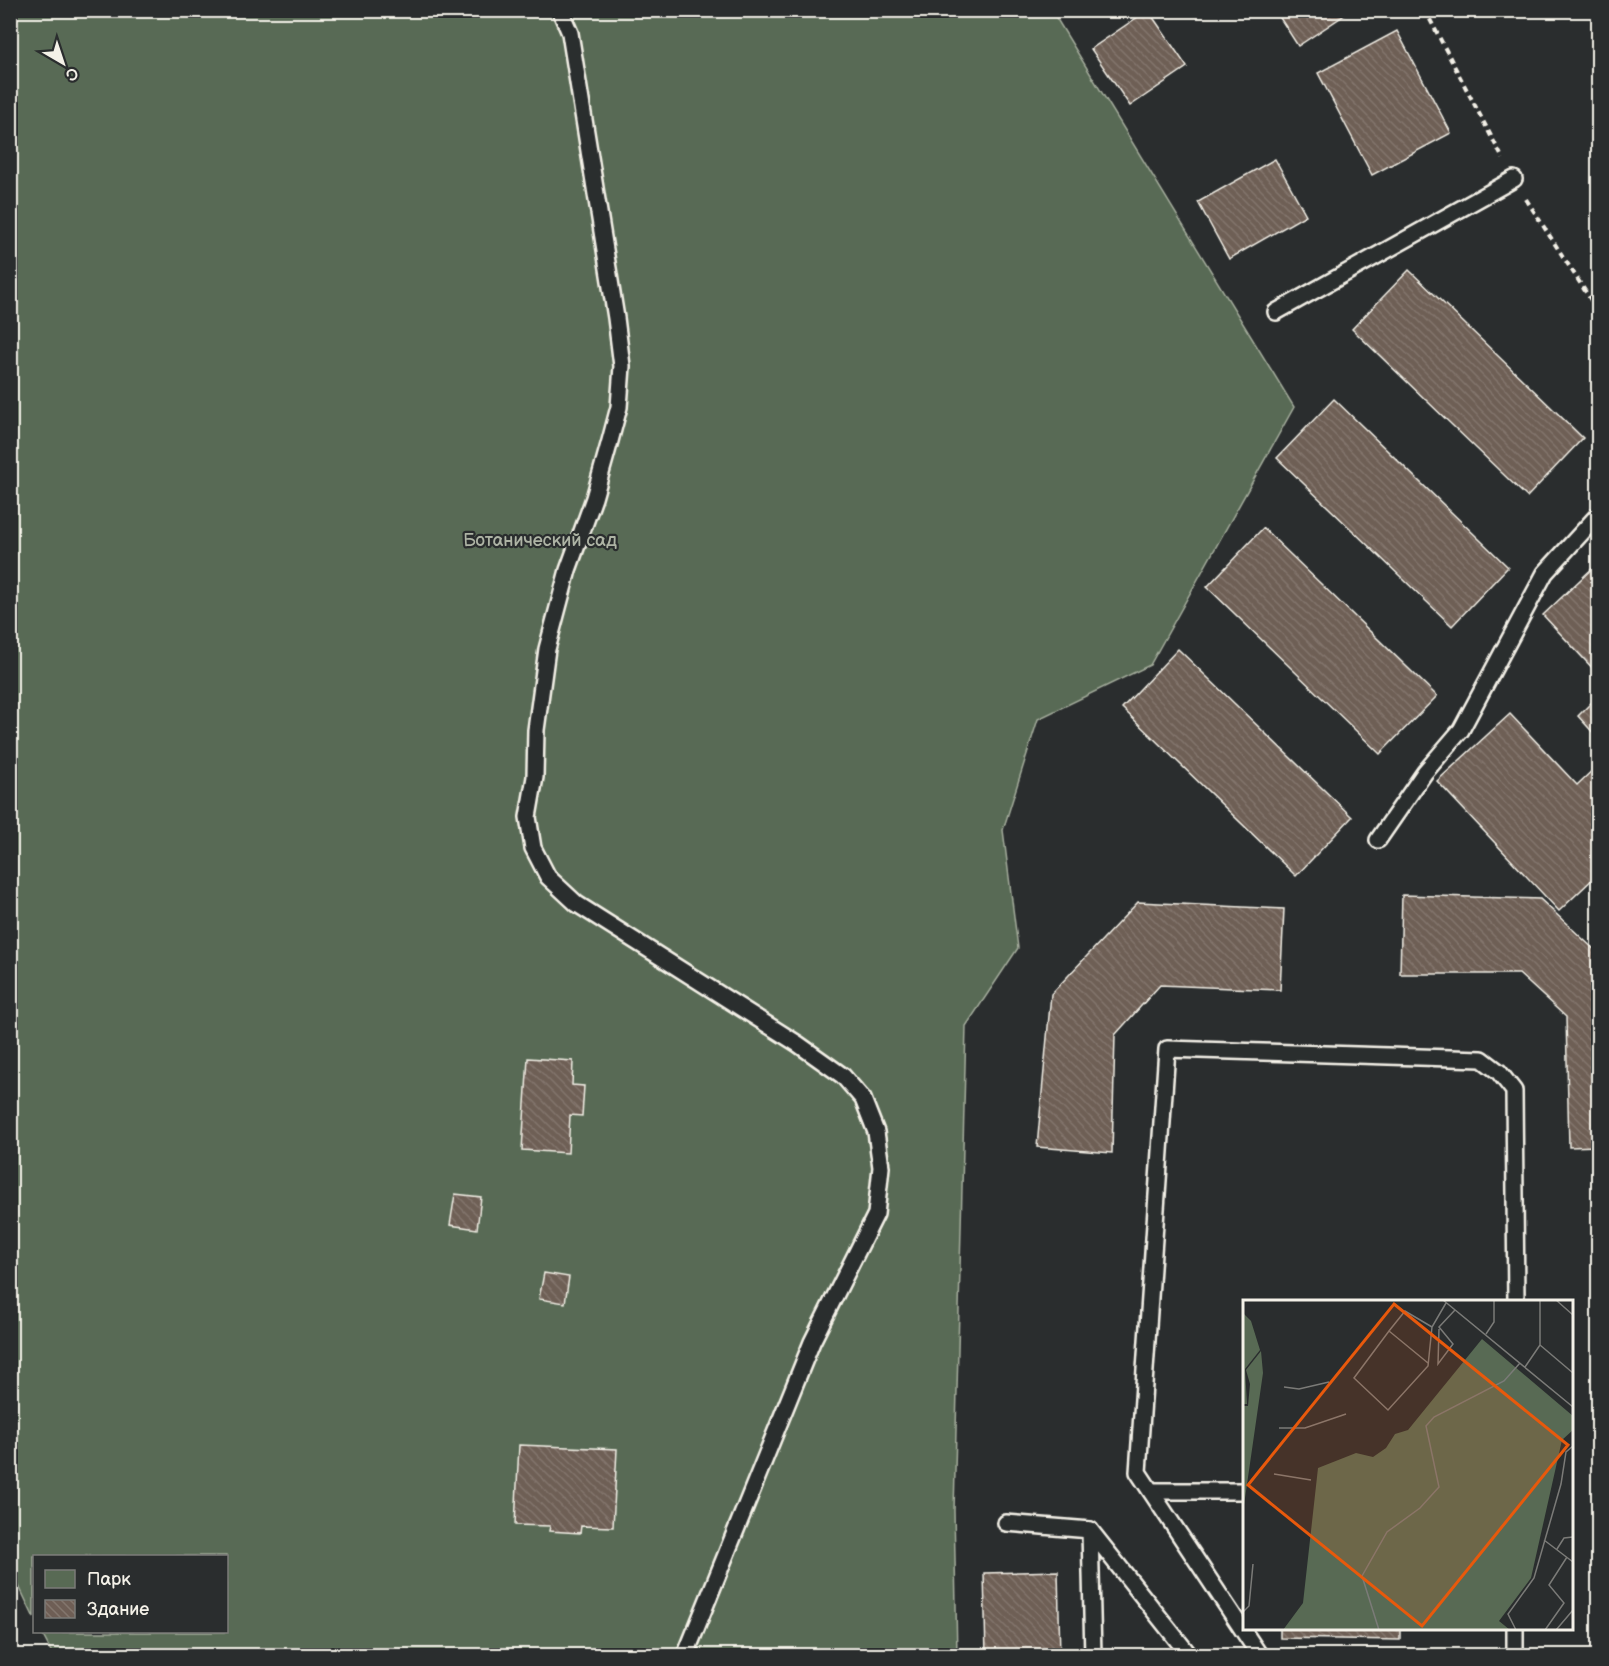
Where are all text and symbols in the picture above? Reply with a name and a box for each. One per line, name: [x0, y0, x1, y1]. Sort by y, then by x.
north arrow: [33, 33, 93, 93]
text: С: [61, 63, 82, 84]
park label: Ботанический сад: [463, 530, 617, 551]
inset map: [1243, 1300, 1573, 1630]
legend: [33, 1555, 228, 1633]
text: Парк: [87, 1569, 131, 1590]
text: Здание: [87, 1599, 149, 1620]

